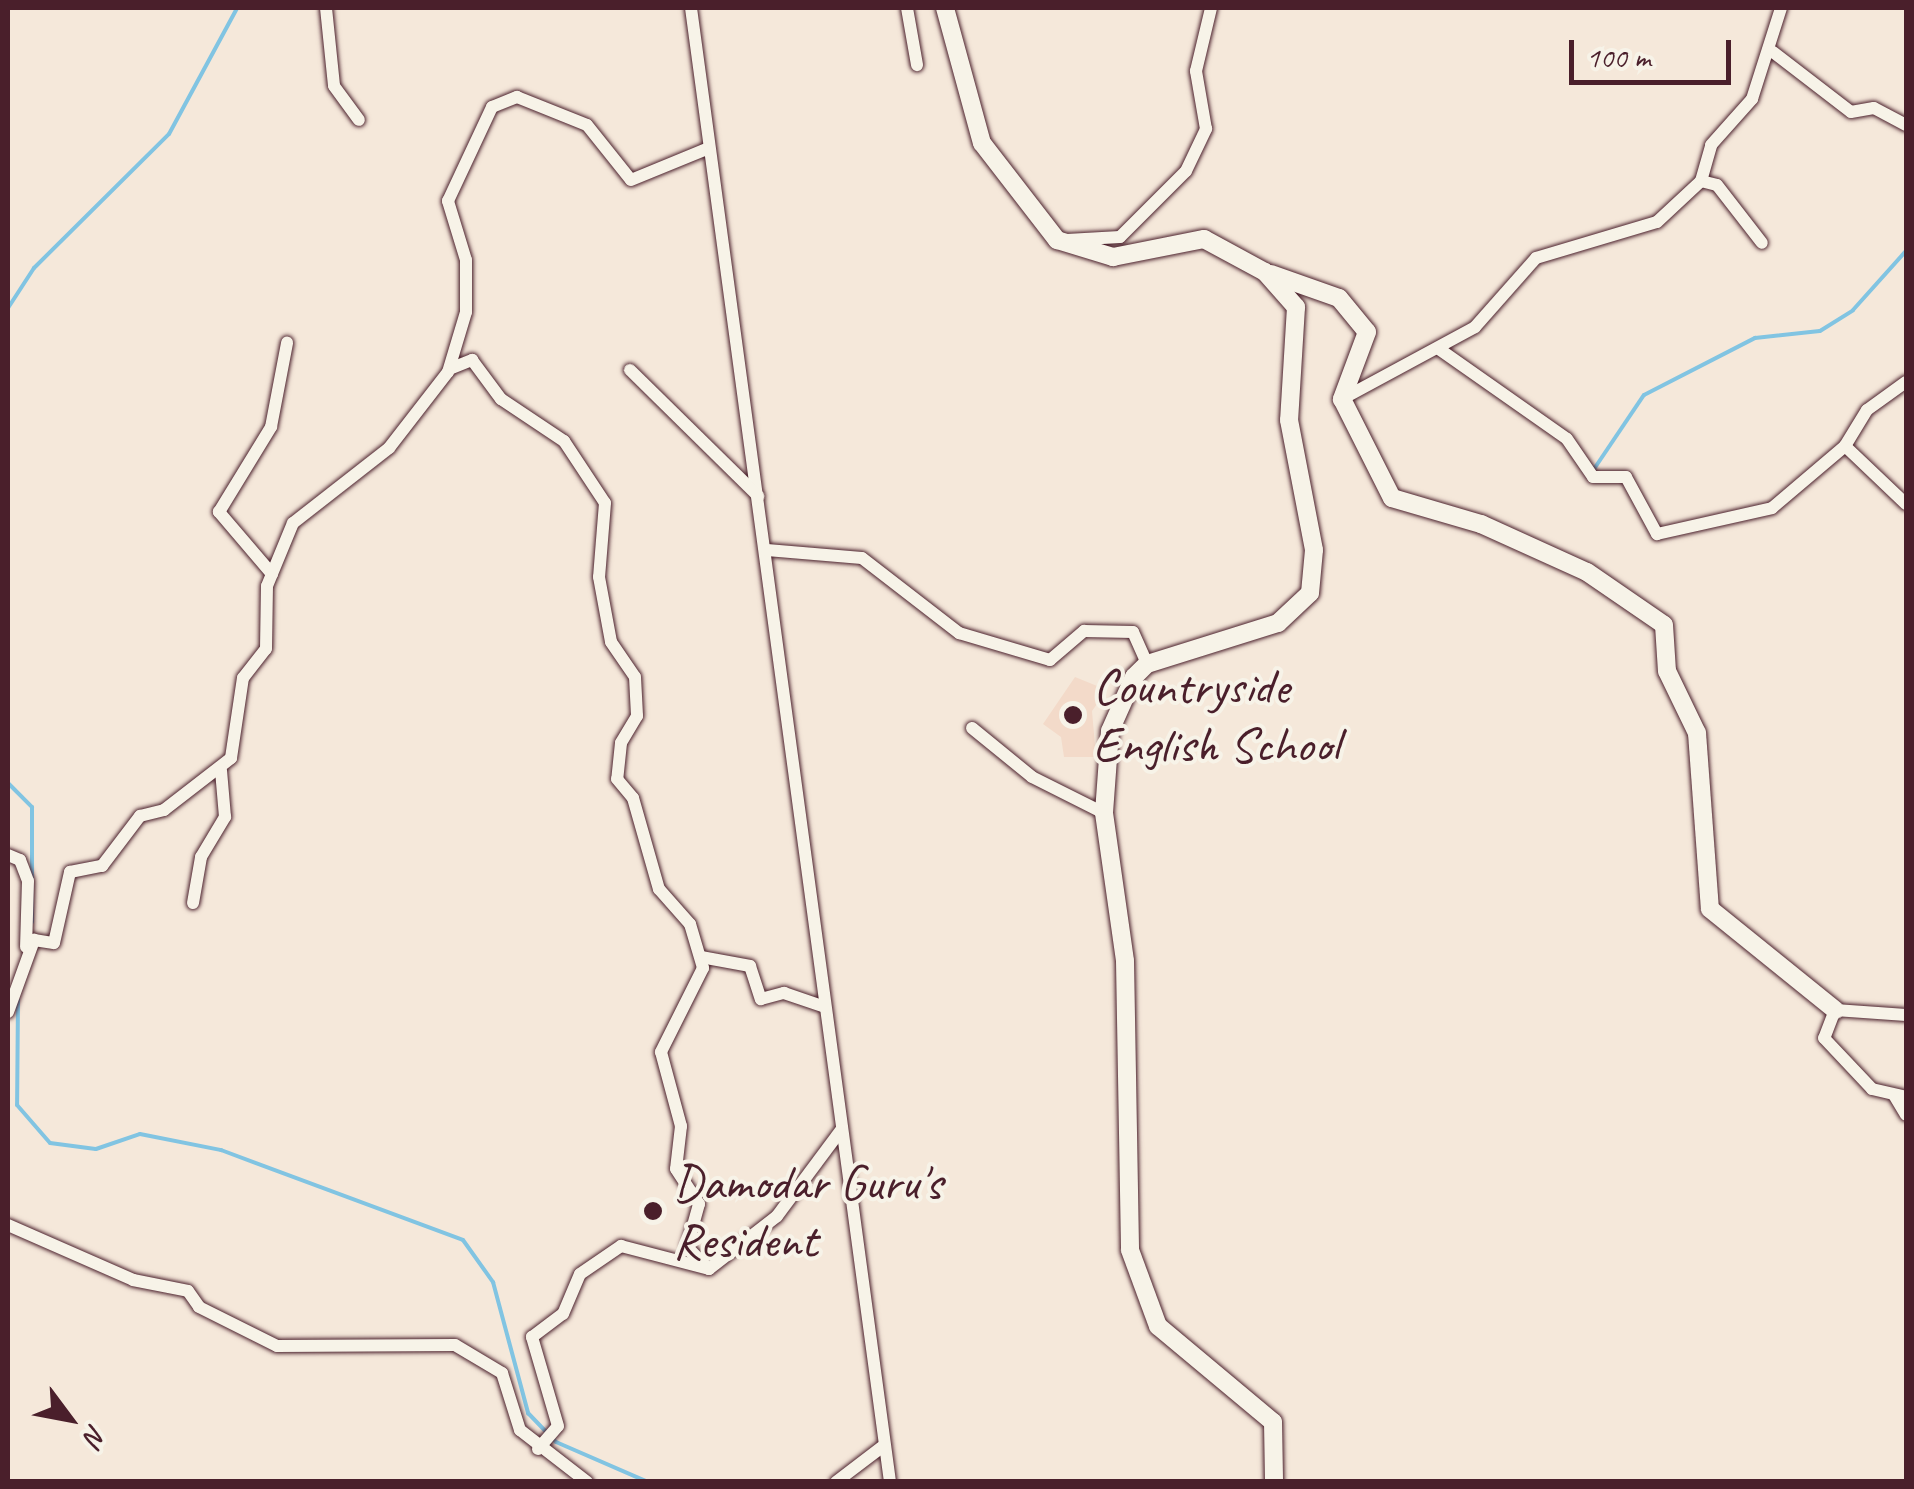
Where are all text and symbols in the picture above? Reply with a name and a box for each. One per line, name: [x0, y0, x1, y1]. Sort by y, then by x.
scale bar: [1574, 20, 1736, 82]
text: 100 m: [1586, 38, 1651, 76]
place label: Countryside English School: [1093, 656, 1337, 774]
marker: Countryside English School: [1062, 704, 1084, 726]
place label: Damodar Guru's Resident: [673, 1152, 942, 1270]
marker: Damodar Guru's Resident: [642, 1200, 664, 1222]
north arrow: [20, 1369, 120, 1469]
text: N: [76, 1419, 115, 1452]

